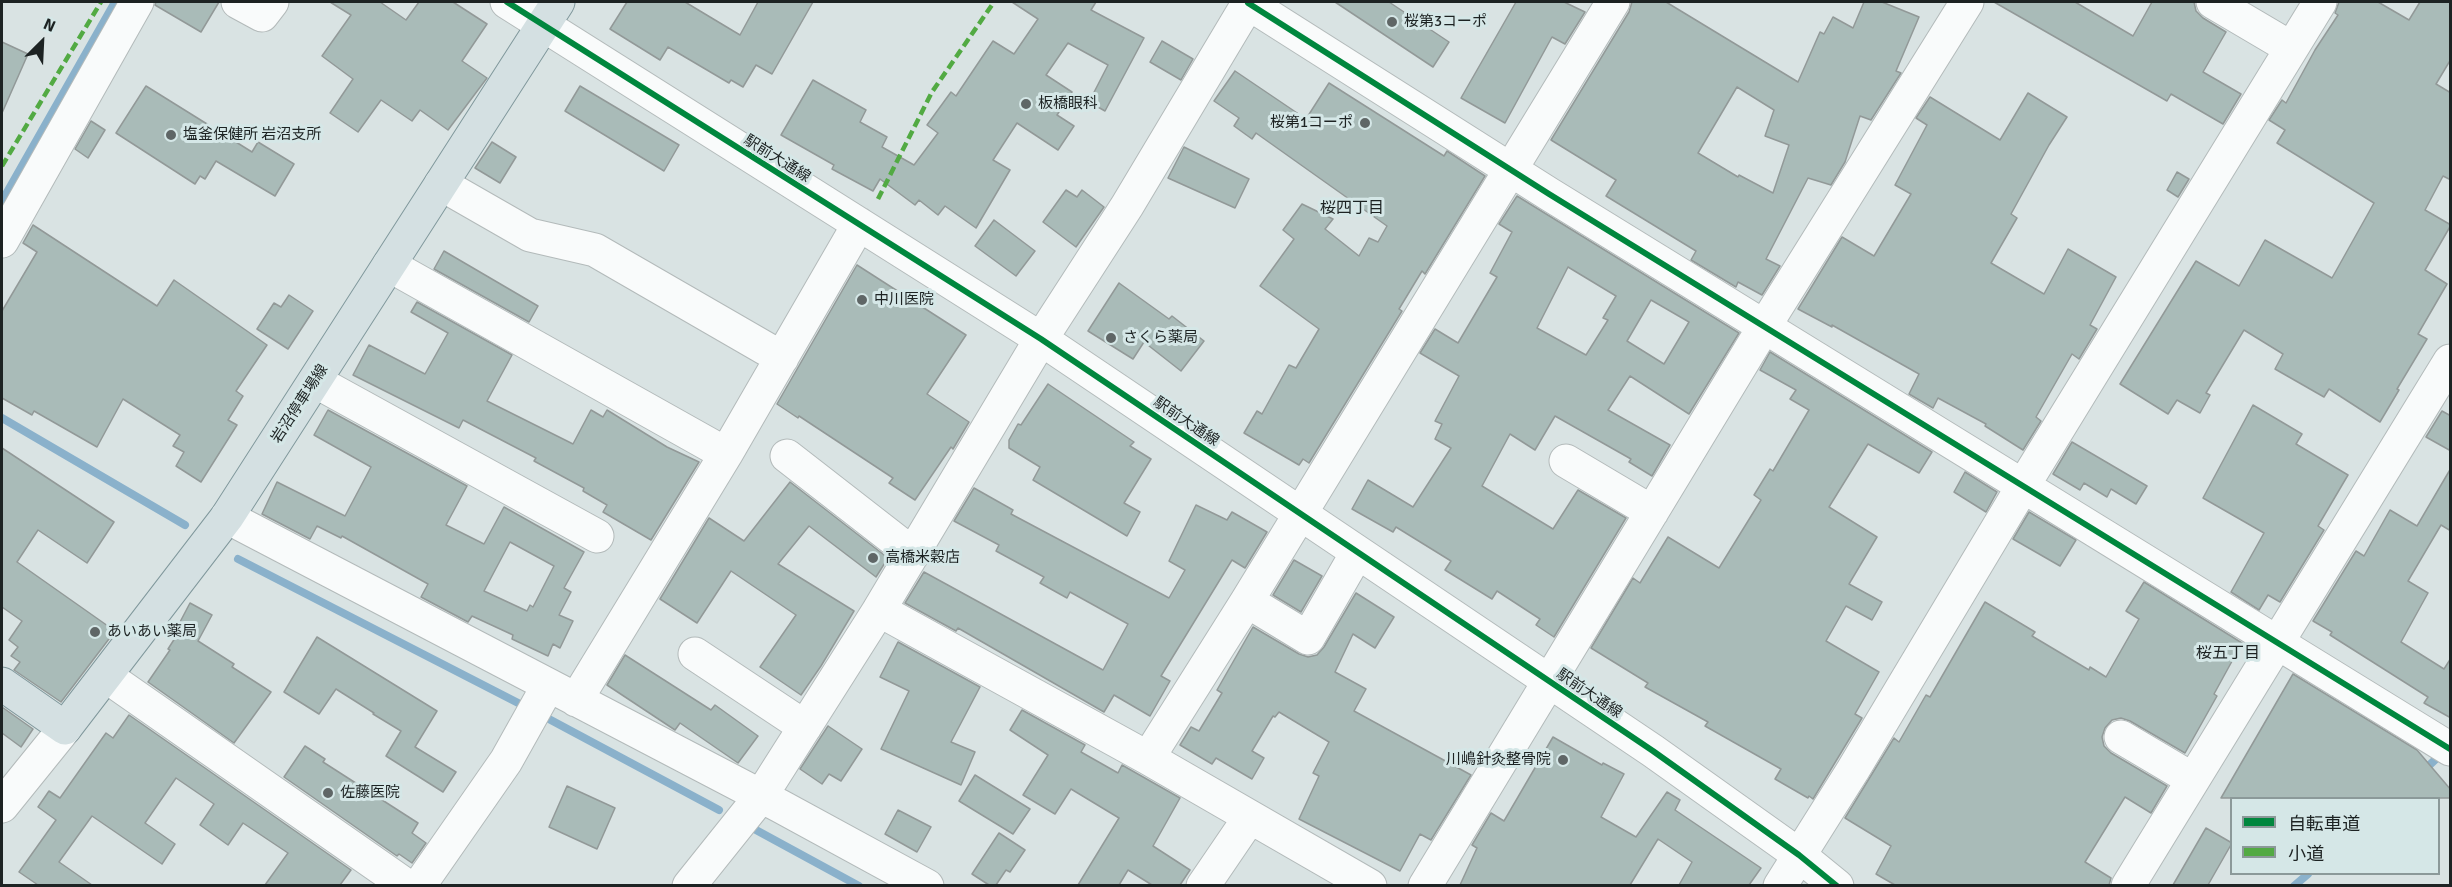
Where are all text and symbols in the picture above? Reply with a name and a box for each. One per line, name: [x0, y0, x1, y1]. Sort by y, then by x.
north arrow: [12, 12, 72, 72]
place label: 桜第3コーポ: [1404, 13, 1487, 31]
text: N: [40, 14, 58, 37]
marker: 桜第3コーポ: [1385, 15, 1399, 29]
place label: 板橋眼科: [1038, 95, 1098, 113]
marker: 板橋眼科: [1019, 97, 1033, 111]
place label: 桜第1コーポ: [1270, 114, 1353, 132]
marker: 桜第1コーポ: [1358, 116, 1372, 130]
place label: 塩釜保健所 岩沼支所: [183, 126, 321, 144]
marker: 塩釜保健所 岩沼支所: [164, 128, 178, 142]
street label: 駅前大通線: [740, 131, 814, 187]
district label: 桜四丁目: [1320, 199, 1384, 219]
place label: 中川医院: [874, 291, 934, 309]
marker: 中川医院: [855, 293, 869, 307]
place label: さくら薬局: [1123, 329, 1198, 347]
marker: さくら薬局: [1104, 331, 1118, 345]
street label: 岩沼停車場線: [268, 361, 332, 447]
street label: 駅前大通線: [1150, 394, 1222, 450]
place label: 高橋米穀店: [885, 549, 960, 567]
marker: 高橋米穀店: [866, 551, 880, 565]
place label: あいあい薬局: [107, 623, 197, 641]
marker: あいあい薬局: [88, 625, 102, 639]
district label: 桜五丁目: [2196, 644, 2260, 664]
street label: 駅前大通線: [1553, 666, 1625, 722]
place label: 川嶋針灸整骨院: [1446, 751, 1551, 769]
marker: 川嶋針灸整骨院: [1556, 753, 1570, 767]
place label: 佐藤医院: [340, 784, 400, 802]
marker: 佐藤医院: [321, 786, 335, 800]
legend: [2230, 797, 2440, 875]
text: 自転車道: [2288, 813, 2360, 835]
text: 小道: [2288, 843, 2324, 865]

